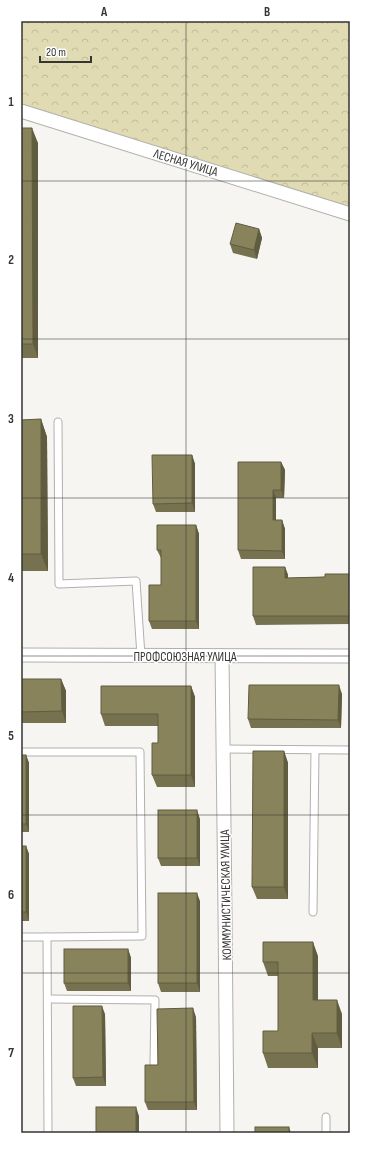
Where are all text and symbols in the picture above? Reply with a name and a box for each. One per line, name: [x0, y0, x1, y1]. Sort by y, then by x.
text: A: [100, 4, 108, 20]
text: B: [264, 4, 270, 20]
scale bar: [40, 38, 91, 64]
text: 20 m: [46, 45, 66, 60]
text: 1: [8, 94, 14, 110]
street label: ЛЕСНАЯ УЛИЦА: [151, 145, 220, 180]
text: 2: [8, 252, 14, 268]
text: 3: [8, 411, 14, 427]
text: 4: [8, 570, 14, 586]
street label: ПРОФСОЮЗНАЯ УЛИЦА: [133, 649, 237, 665]
text: 5: [8, 728, 14, 744]
street label: КОММУНИСТИЧЕСКАЯ УЛИЦА: [217, 829, 235, 961]
text: 6: [8, 887, 14, 903]
text: 7: [8, 1045, 14, 1061]

